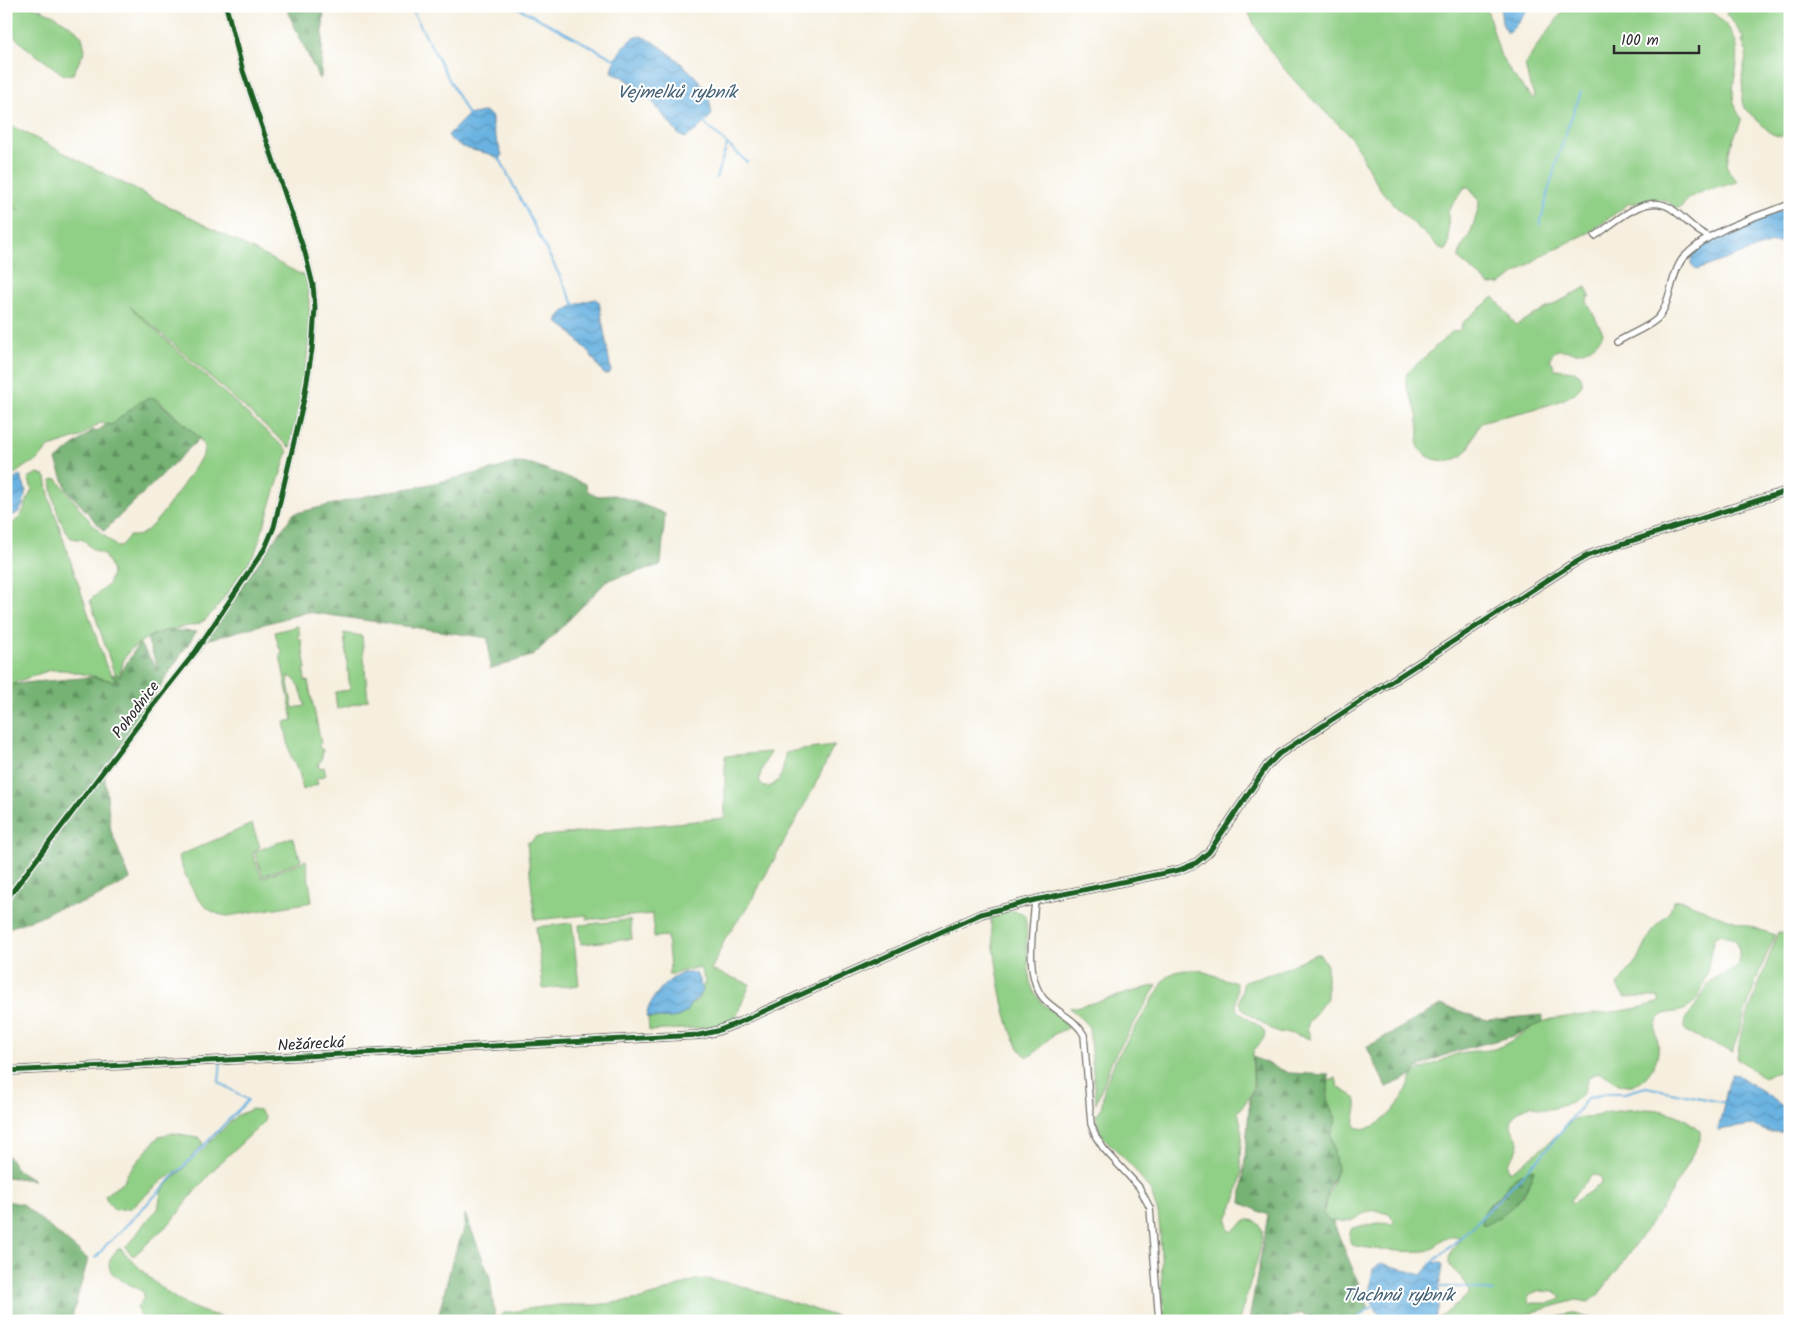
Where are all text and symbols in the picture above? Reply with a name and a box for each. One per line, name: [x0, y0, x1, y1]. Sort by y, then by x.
scale bar: [1614, 22, 1698, 54]
text: 100 m: [1621, 29, 1659, 53]
water label: Vejmelků rybník: [617, 79, 739, 108]
street label: Pohodnice: [106, 676, 166, 744]
street label: Nežárecká: [277, 1030, 347, 1059]
water label: Tlachnů rybník: [1342, 1282, 1456, 1311]

